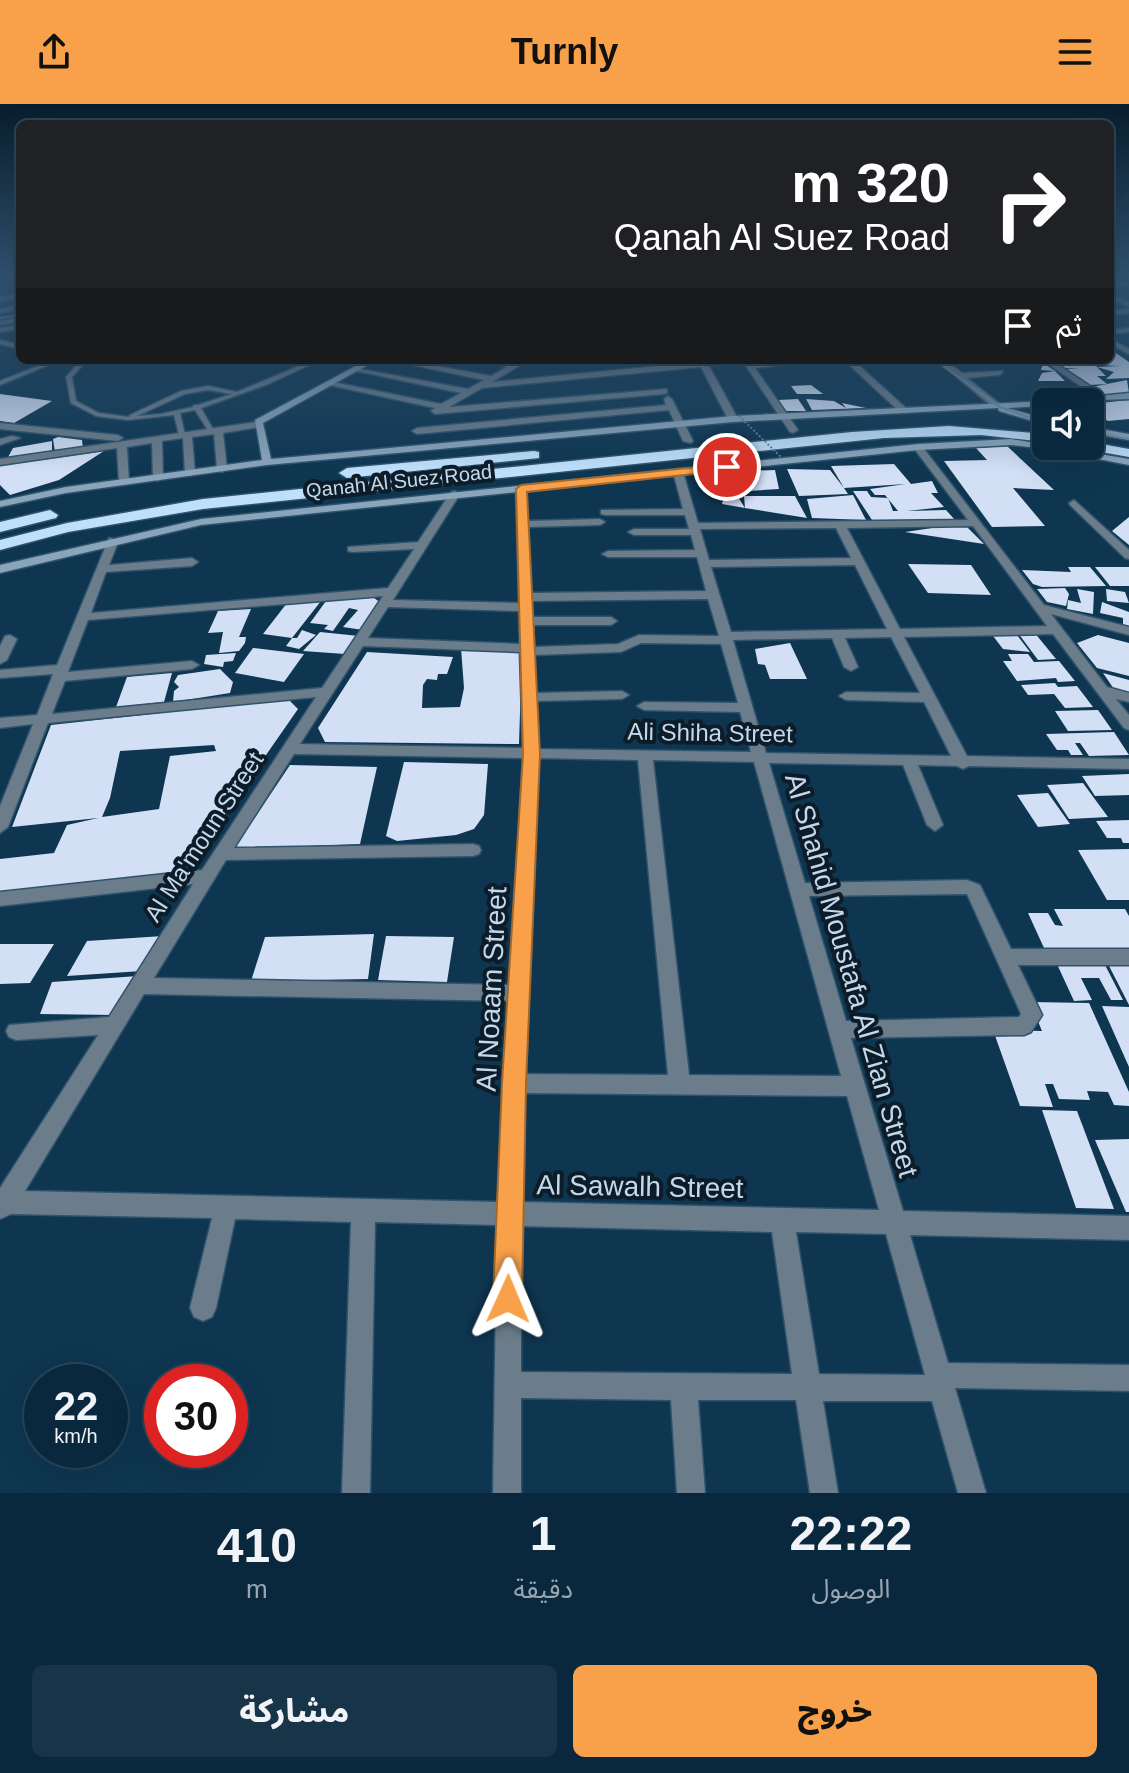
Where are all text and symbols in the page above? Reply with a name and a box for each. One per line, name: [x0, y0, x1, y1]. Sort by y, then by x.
icon: share: [32, 30, 76, 74]
icon: menu: [1053, 30, 1097, 74]
text: Turnly: [511, 31, 618, 72]
text: 320 m: [791, 151, 950, 214]
icon: right: [978, 152, 1082, 256]
text: Qanah Al Suez Road: [614, 217, 950, 258]
icon: arrive: [996, 304, 1040, 348]
text: ثم: [1056, 309, 1082, 342]
map controls: [1032, 388, 1104, 460]
button: sound: [1032, 388, 1104, 460]
pin: [693, 433, 761, 501]
icon: arrive: [705, 445, 749, 489]
street label: Qanah Al Suez Road: [305, 460, 493, 502]
street label: Ali Shiha Street: [627, 718, 793, 747]
street label: Al Ma'moun Street: [139, 747, 269, 927]
street label: Al Shahid Moustafa Al Zian Street: [779, 770, 924, 1181]
street label: Al Noaam Street: [471, 885, 512, 1092]
street label: Al Sawalh Street: [536, 1169, 744, 1204]
position arrow: [466, 1257, 550, 1341]
speed limit sign: 30: [144, 1364, 248, 1468]
text: 22: [54, 1384, 98, 1428]
text: km/h: [54, 1425, 98, 1447]
text: 1: [530, 1507, 557, 1560]
text: 22:22: [790, 1507, 912, 1560]
text: 410: [217, 1519, 297, 1572]
text: m: [246, 1574, 268, 1604]
text: دقيقة: [514, 1574, 573, 1604]
text: الوصول: [811, 1574, 890, 1604]
button: مشاركة: [32, 1665, 557, 1757]
button: خروج: [573, 1665, 1097, 1757]

